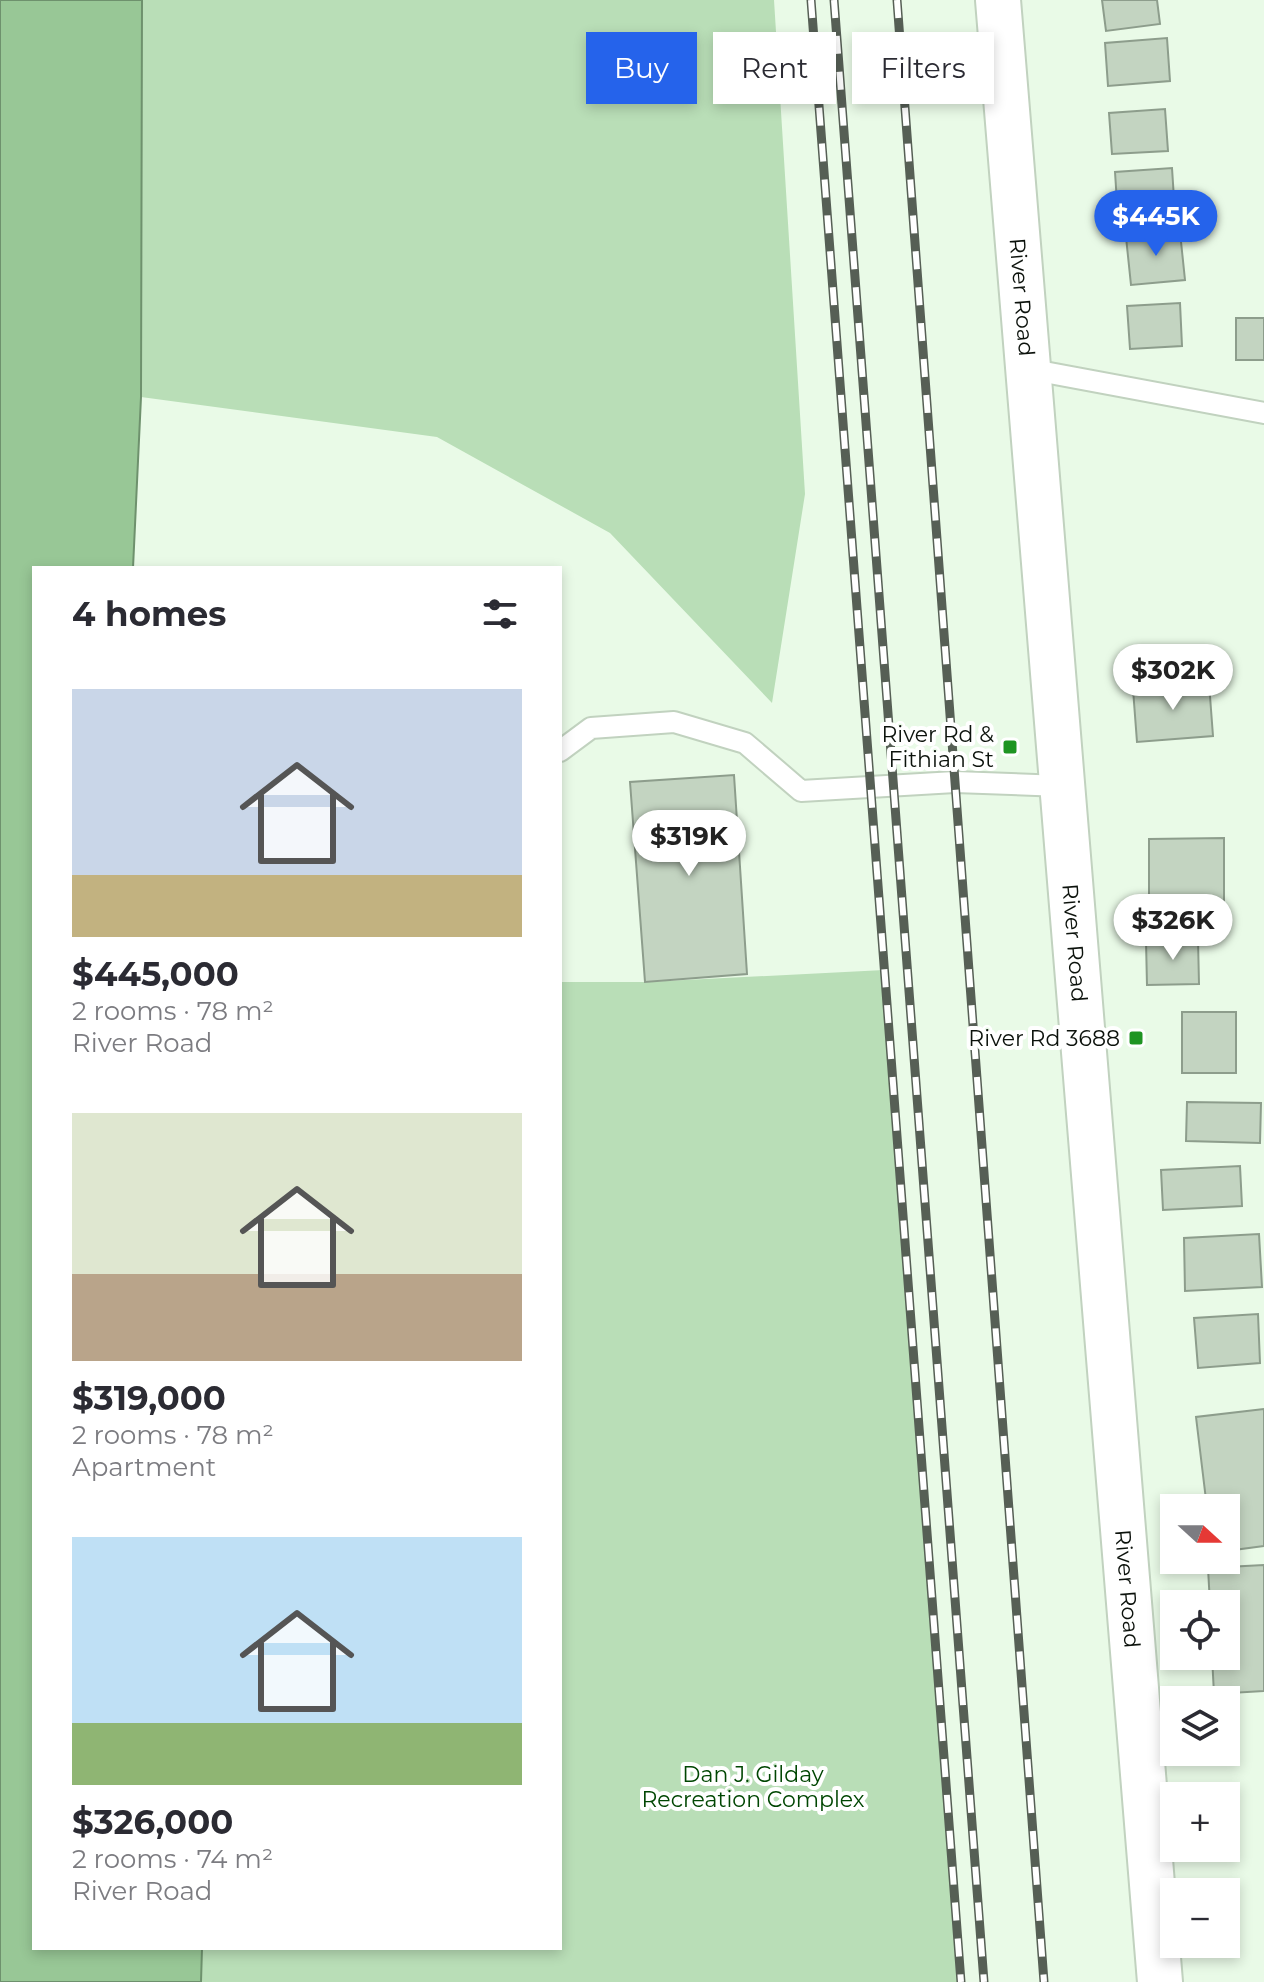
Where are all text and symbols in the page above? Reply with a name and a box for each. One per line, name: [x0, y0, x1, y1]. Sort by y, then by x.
chip: Buy: [586, 32, 697, 104]
chip: Rent: [713, 32, 836, 104]
chip: Filters: [852, 32, 994, 104]
pin: $445K: [1100, 190, 1212, 258]
text: $445K: [1112, 200, 1200, 232]
street label: River Road: [1004, 237, 1041, 357]
icon: filters: [478, 592, 522, 636]
text: 4 homes: [72, 593, 226, 635]
pin: $302K: [1117, 644, 1229, 712]
text: $302K: [1131, 654, 1215, 686]
place label: River Rd & Fithian St: [881, 721, 994, 773]
marker: River Rd & Fithian St: [1001, 738, 1019, 756]
icon: home: [225, 741, 369, 885]
pin: $319K: [633, 810, 745, 878]
text: $319K: [650, 820, 728, 852]
street label: River Road: [1057, 883, 1093, 1003]
pin: $326K: [1117, 894, 1229, 962]
text: $326K: [1132, 904, 1214, 936]
text: $445,000: [72, 953, 239, 995]
text: 2 rooms · 78 m²: [72, 995, 274, 1027]
place label: River Rd 3688: [968, 1025, 1120, 1052]
text: River Road: [72, 1027, 212, 1059]
marker: River Rd 3688: [1127, 1029, 1145, 1047]
icon: home: [225, 1165, 369, 1309]
text: $319,000: [72, 1377, 226, 1419]
text: 2 rooms · 78 m²: [72, 1419, 274, 1451]
text: Apartment: [72, 1451, 216, 1483]
north arrow: [1160, 1494, 1240, 1574]
map controls: [1160, 1494, 1240, 1958]
street label: River Road: [1110, 1528, 1146, 1649]
icon: home: [225, 1589, 369, 1733]
button: locate: [1160, 1590, 1240, 1670]
button: layers: [1160, 1686, 1240, 1766]
park label: Dan J. Gilday Recreation Complex: [641, 1761, 865, 1813]
button: +: [1160, 1782, 1240, 1862]
text: $326,000: [72, 1801, 233, 1843]
text: 2 rooms · 74 m²: [72, 1843, 273, 1875]
text: River Road: [72, 1875, 212, 1907]
button: −: [1160, 1878, 1240, 1958]

